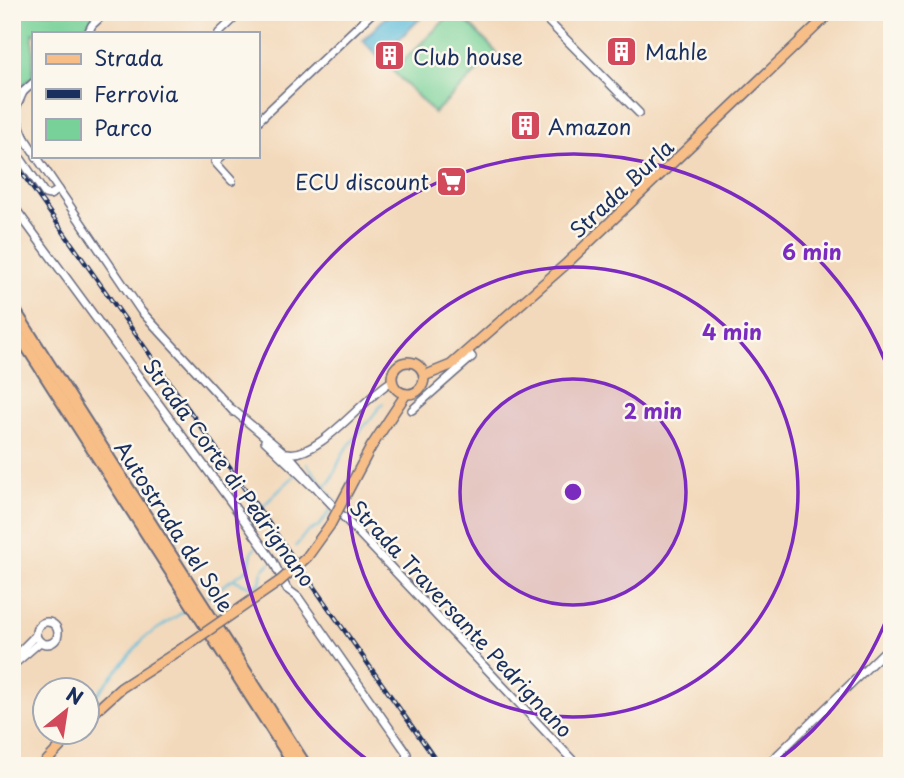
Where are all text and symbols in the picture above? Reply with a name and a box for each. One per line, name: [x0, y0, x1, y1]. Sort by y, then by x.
legend: [32, 32, 259, 158]
building icon: Mahle: [605, 34, 639, 68]
place label: Mahle: [645, 35, 708, 67]
building icon: Club house: [373, 39, 407, 73]
place label: Club house: [413, 40, 523, 72]
text: Strada: [94, 41, 164, 73]
text: Ferrovia: [94, 77, 179, 109]
building icon: Amazon: [508, 109, 542, 143]
place label: Amazon: [548, 110, 631, 142]
text: Parco: [94, 111, 152, 143]
street label: Strada Burla: [562, 131, 681, 245]
supermarket icon: ECU discount: [435, 164, 469, 198]
place label: ECU discount: [295, 165, 429, 197]
text: 6 min: [782, 235, 842, 267]
text: 4 min: [702, 315, 762, 347]
street label: Strada Corte di Pedrignano: [136, 351, 324, 593]
text: 2 min: [624, 394, 682, 426]
street label: Autostrada del Sole: [107, 434, 243, 618]
centre of rings: [561, 480, 585, 504]
street label: Strada Traversante Pedrignano: [343, 492, 581, 744]
north arrow: [32, 676, 102, 746]
text: N: [61, 680, 89, 711]

